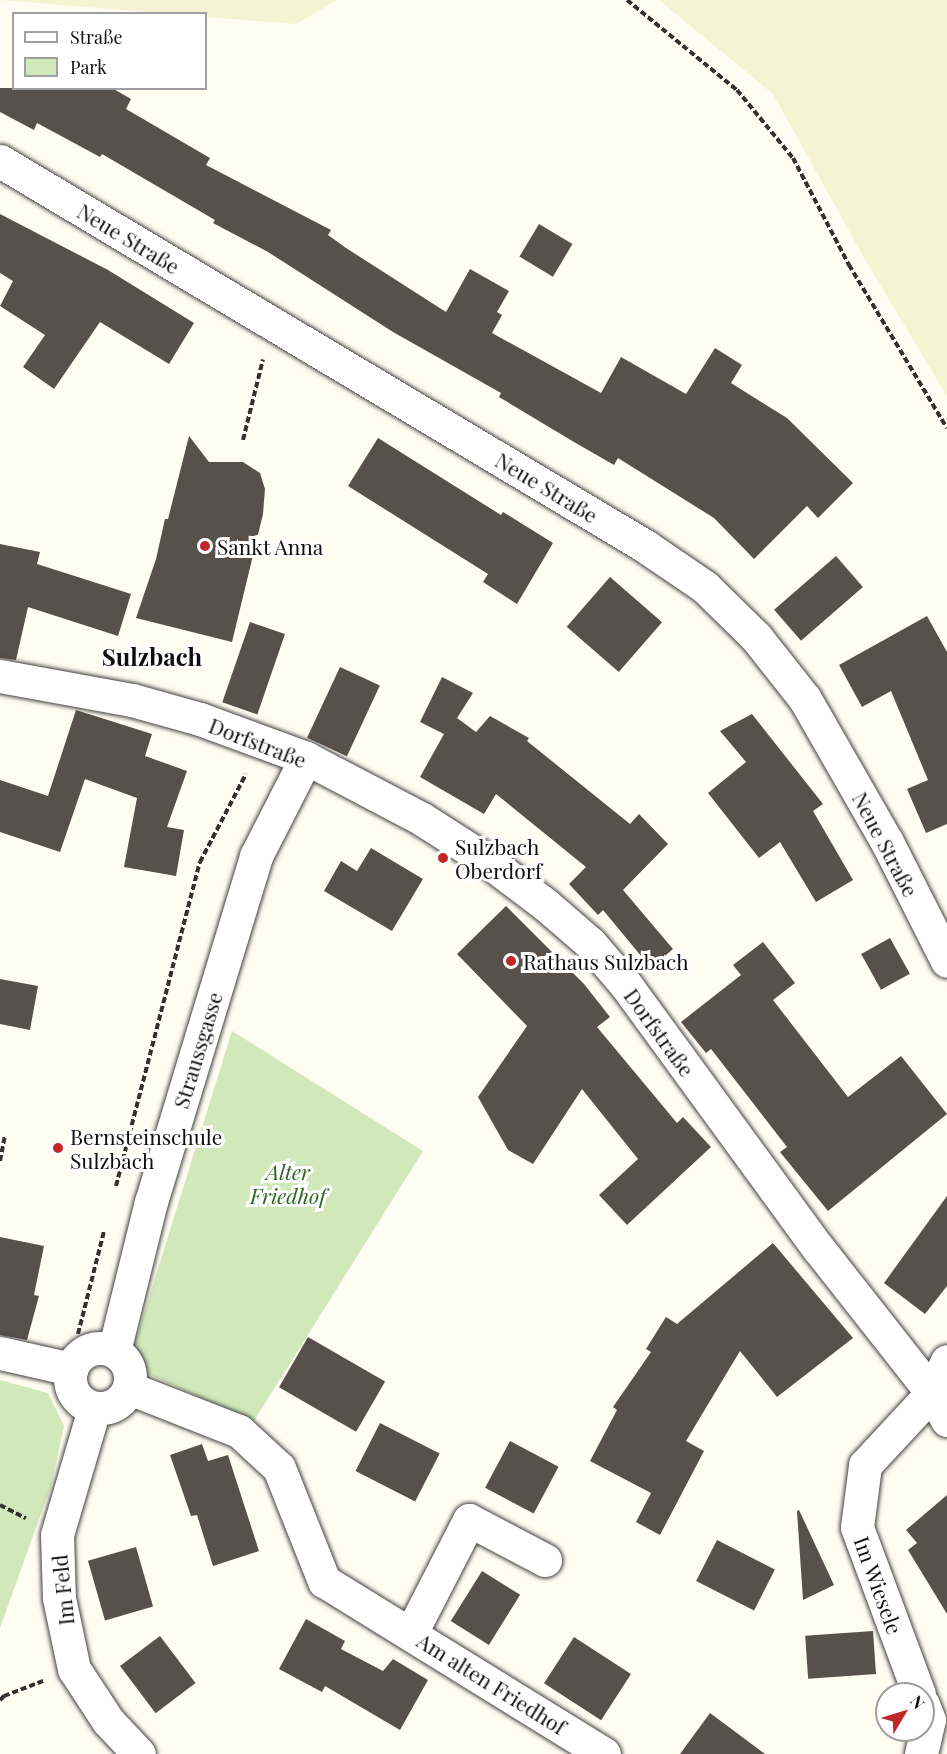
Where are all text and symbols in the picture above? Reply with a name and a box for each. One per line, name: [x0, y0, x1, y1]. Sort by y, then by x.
legend: [12, 12, 207, 90]
text: Straße: [70, 25, 123, 49]
text: Park: [70, 55, 107, 79]
street label: Neue Straße: [73, 198, 185, 278]
street label: Neue Straße: [491, 447, 603, 527]
place label: Sankt Anna: [217, 533, 324, 559]
marker: Sankt Anna: [198, 539, 212, 553]
district label: Sulzbach: [102, 643, 202, 671]
street label: Dorfstraße: [206, 712, 310, 772]
street label: Neue Straße: [848, 787, 924, 901]
place label: Sulzbach Oberdorf: [455, 833, 542, 883]
marker: Sulzbach Oberdorf: [436, 851, 450, 865]
place label: Rathaus Sulzbach: [523, 948, 689, 974]
marker: Rathaus Sulzbach: [504, 954, 518, 968]
street label: Dorfstraße: [620, 983, 700, 1081]
street label: Straussgasse: [167, 989, 227, 1111]
place label: Bernsteinschule Sulzbach: [70, 1123, 222, 1173]
marker: Bernsteinschule Sulzbach: [51, 1141, 65, 1155]
park label: Alter Friedhof: [250, 1158, 326, 1208]
street label: Im Wiesele: [850, 1532, 908, 1638]
street label: Im Feld: [46, 1553, 78, 1627]
street label: Am alten Friedhof: [413, 1627, 571, 1739]
north arrow: [875, 1682, 935, 1742]
text: N: [906, 1691, 930, 1713]

